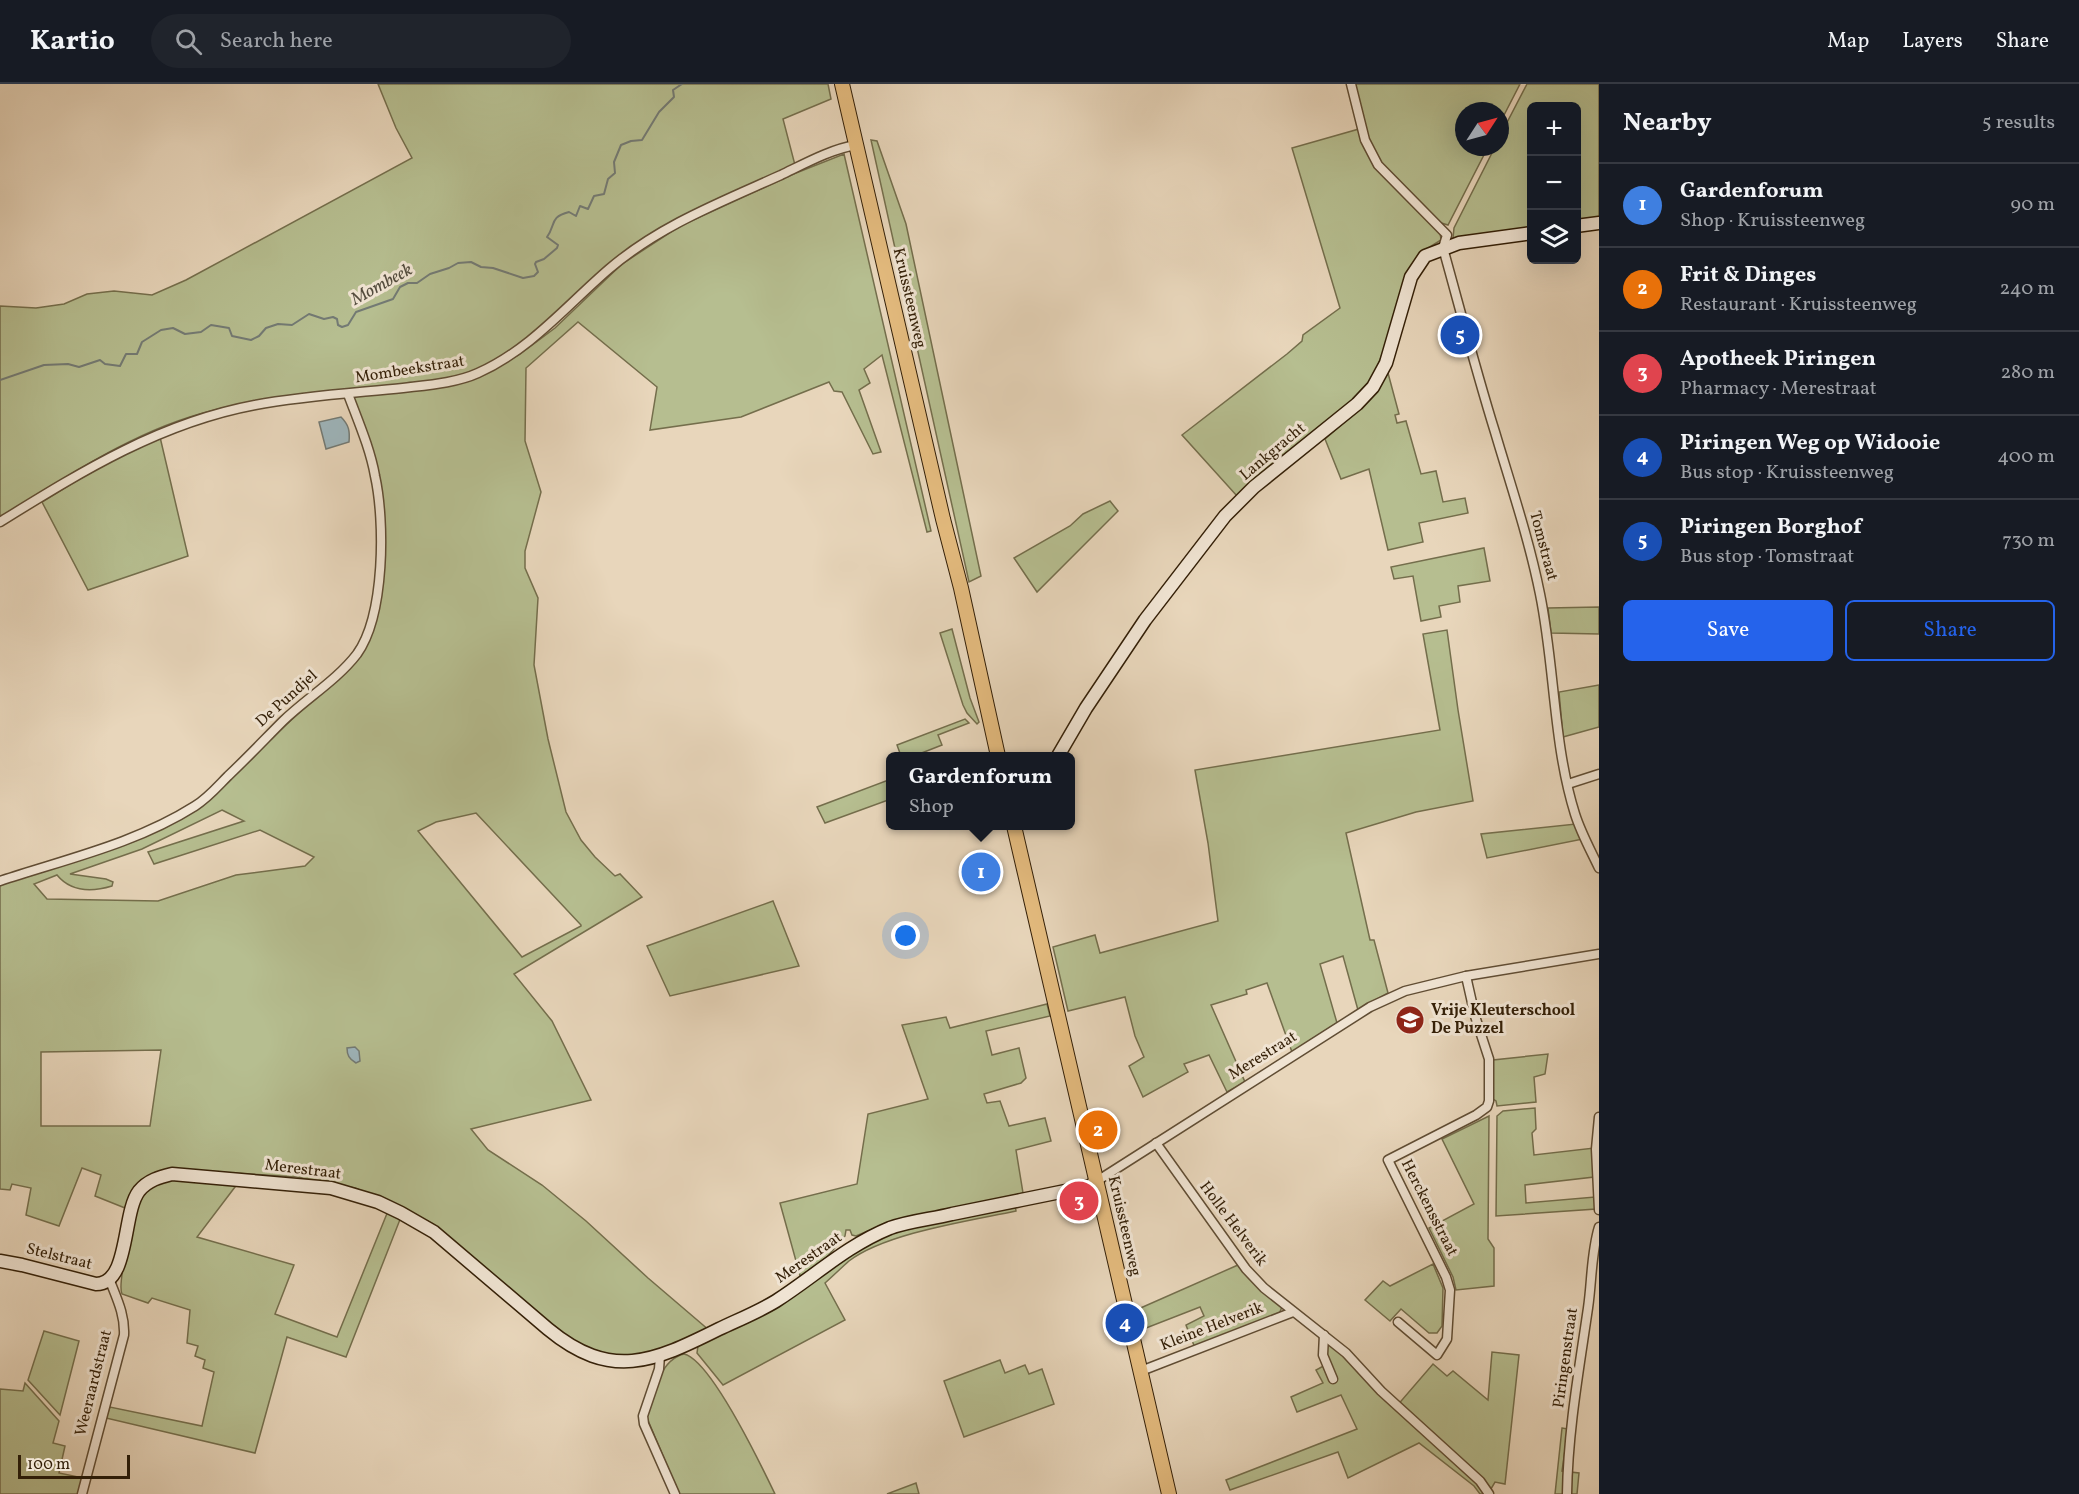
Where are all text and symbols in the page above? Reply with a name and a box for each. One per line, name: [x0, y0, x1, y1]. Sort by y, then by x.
search box: [151, 14, 571, 68]
text: Kartio: [30, 22, 115, 61]
icon: search: [172, 25, 205, 58]
text: Search here: [220, 26, 333, 57]
text: Map: [1827, 27, 1869, 56]
text: Layers: [1902, 27, 1963, 56]
text: Share: [1996, 27, 2049, 56]
north arrow: [1455, 102, 1509, 156]
map controls: [1527, 102, 1581, 264]
button: +: [1527, 102, 1581, 156]
text: Nearby: [1623, 105, 1712, 141]
text: 5 results: [1982, 109, 2055, 137]
button: −: [1527, 156, 1581, 210]
text: Gardenforum: [1680, 176, 1824, 207]
text: 1: [1638, 191, 1647, 219]
text: 90 m: [2011, 191, 2055, 219]
text: Shop · Kruissteenweg: [1680, 207, 1865, 235]
button: layers: [1527, 210, 1581, 264]
street label: Kruissteenweg: [887, 246, 931, 350]
water label: Mombeek: [346, 258, 417, 313]
text: Frit & Dinges: [1680, 260, 1816, 291]
text: 2: [1637, 275, 1648, 303]
text: 240 m: [2000, 275, 2055, 303]
text: Restaurant · Kruissteenweg: [1680, 291, 1917, 319]
pin: 5: [1440, 312, 1480, 358]
text: Apotheek Piringen: [1680, 344, 1876, 375]
street label: Mombeekstraat: [354, 350, 467, 389]
text: 3: [1637, 359, 1648, 387]
text: 280 m: [2000, 359, 2055, 387]
text: Pharmacy · Merestraat: [1680, 375, 1877, 403]
street label: Lankgracht: [1235, 418, 1311, 486]
text: Piringen Weg op Widooie: [1680, 428, 1940, 459]
text: 4: [1636, 443, 1649, 471]
text: 400 m: [1997, 443, 2055, 471]
text: Bus stop · Kruissteenweg: [1680, 459, 1894, 487]
street label: Tomstraat: [1523, 509, 1563, 584]
text: Piringen Borghof: [1680, 512, 1862, 543]
text: 5: [1638, 527, 1647, 555]
text: 730 m: [2002, 527, 2055, 555]
text: Bus stop · Tomstraat: [1680, 543, 1854, 571]
button: Save: [1623, 600, 1833, 661]
button: Share: [1845, 600, 2055, 661]
street label: De Pundjel: [251, 665, 323, 733]
popup: [886, 752, 1075, 830]
text: Gardenforum: [909, 762, 1052, 793]
text: Shop: [909, 793, 954, 821]
pin: 1: [962, 850, 1000, 894]
your location: [891, 921, 920, 950]
place label: Vrije Kleuterschool De Puzzel: [1431, 1000, 1576, 1040]
school or university icon: Vrije Kleuterschool De Puzzel: [1394, 1004, 1426, 1036]
street label: Merestraat: [1225, 1026, 1302, 1086]
pin: 2: [1078, 1108, 1118, 1152]
street label: Merestraat: [263, 1154, 343, 1186]
street label: Herckensstraat: [1395, 1156, 1463, 1261]
street label: Kruissteenweg: [1102, 1174, 1146, 1278]
street label: Holle Helverik: [1194, 1177, 1272, 1271]
pin: 3: [1060, 1178, 1098, 1224]
street label: Merestraat: [771, 1227, 847, 1289]
street label: Stelstraat: [24, 1238, 95, 1276]
street label: Kleine Helverik: [1157, 1297, 1267, 1357]
pin: 4: [1106, 1300, 1144, 1346]
street label: Piringenstraat: [1548, 1306, 1584, 1410]
street label: Weeraardstraat: [70, 1327, 118, 1438]
scale bar: [18, 1452, 130, 1480]
text: 100 m: [27, 1454, 70, 1476]

